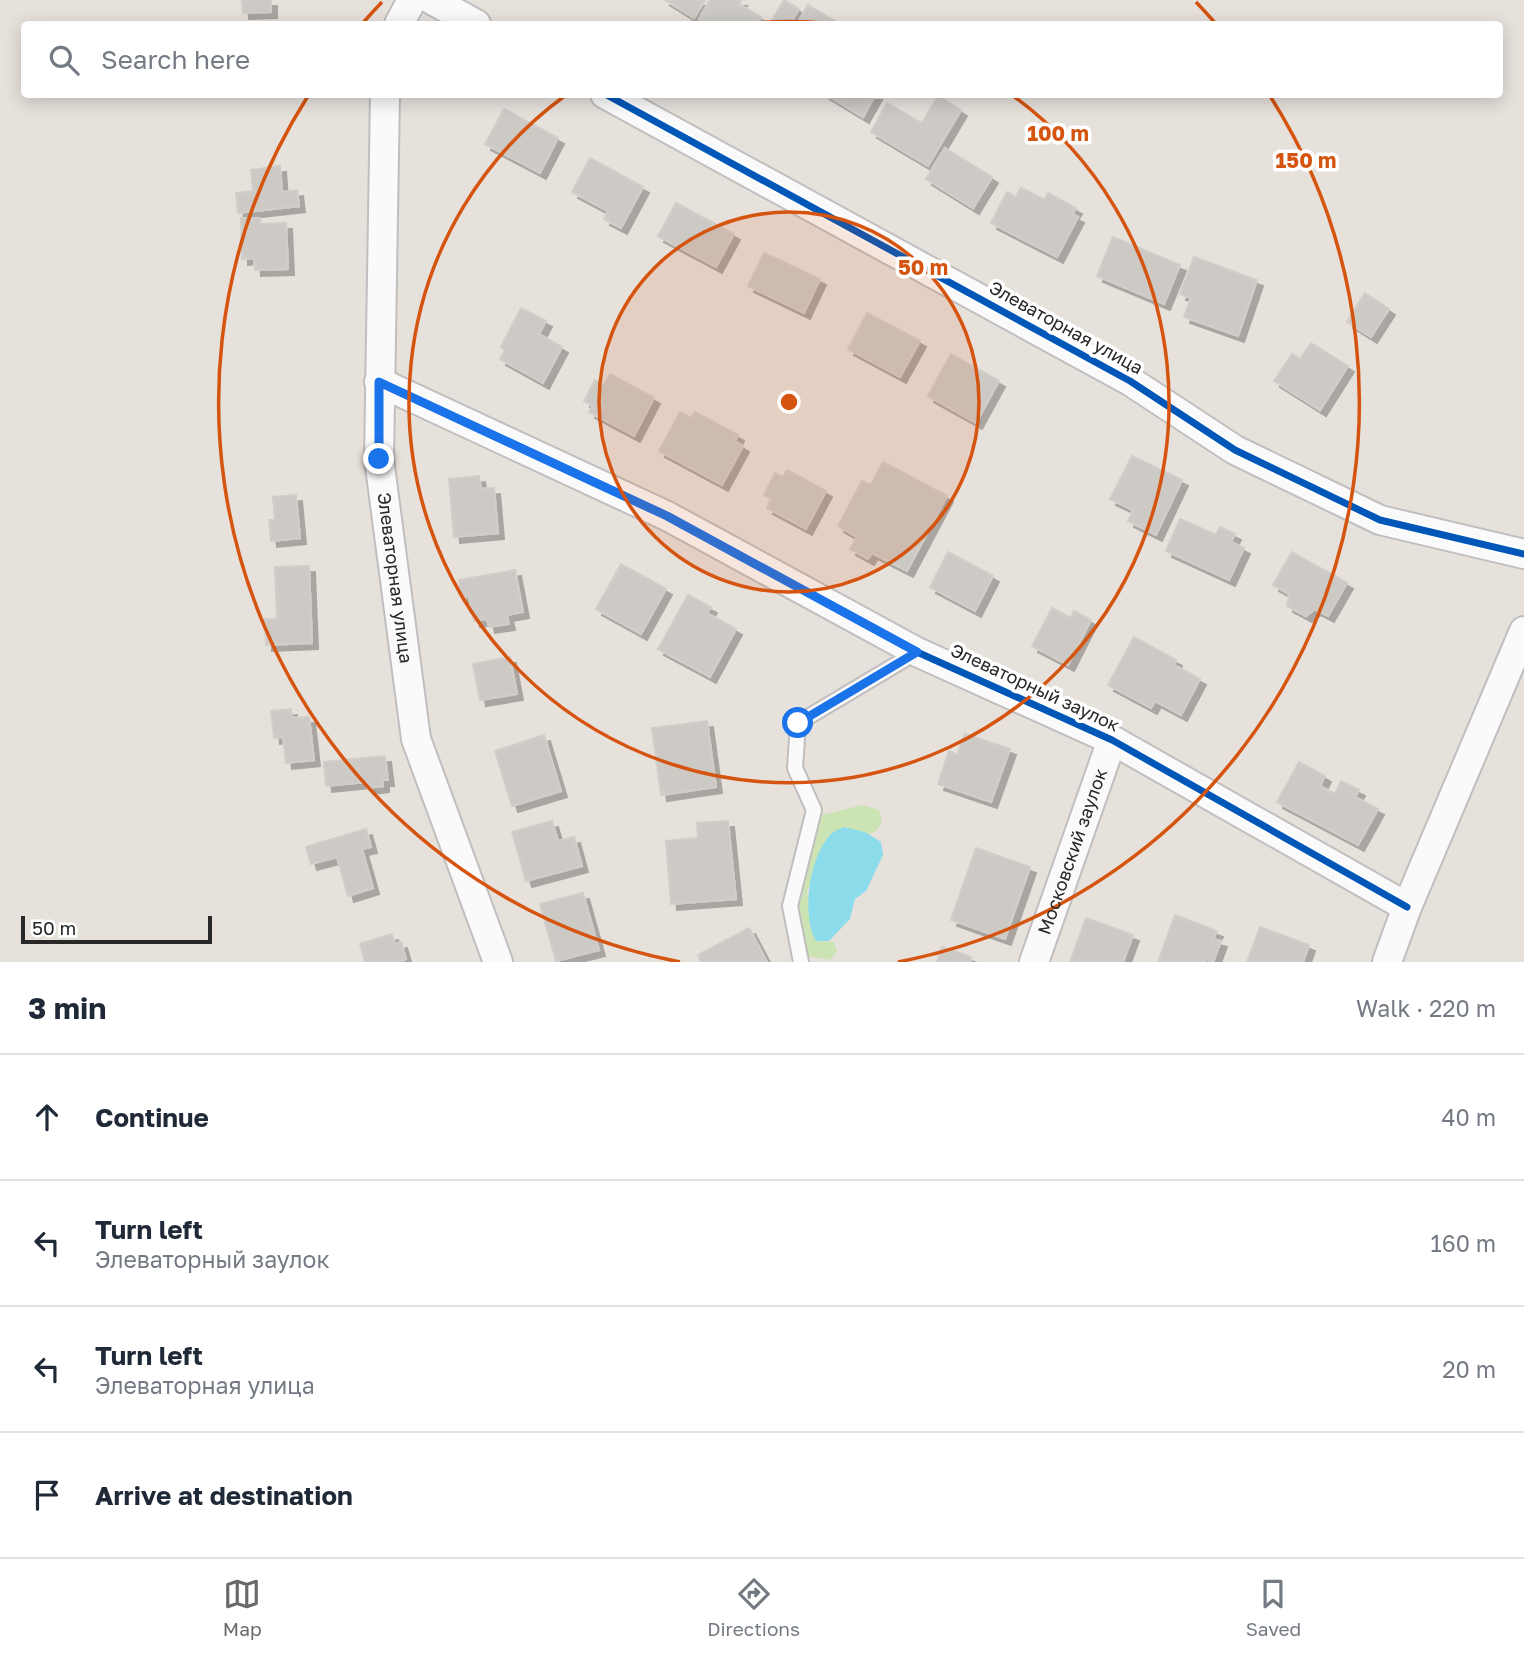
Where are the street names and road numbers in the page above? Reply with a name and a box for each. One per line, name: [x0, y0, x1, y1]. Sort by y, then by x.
street label: Элеваторная улица: [986, 276, 1147, 378]
street label: Элеваторная улица: [374, 491, 418, 665]
street label: Элеваторный заулок: [948, 638, 1123, 736]
street label: Московский заулок: [1033, 765, 1111, 937]

